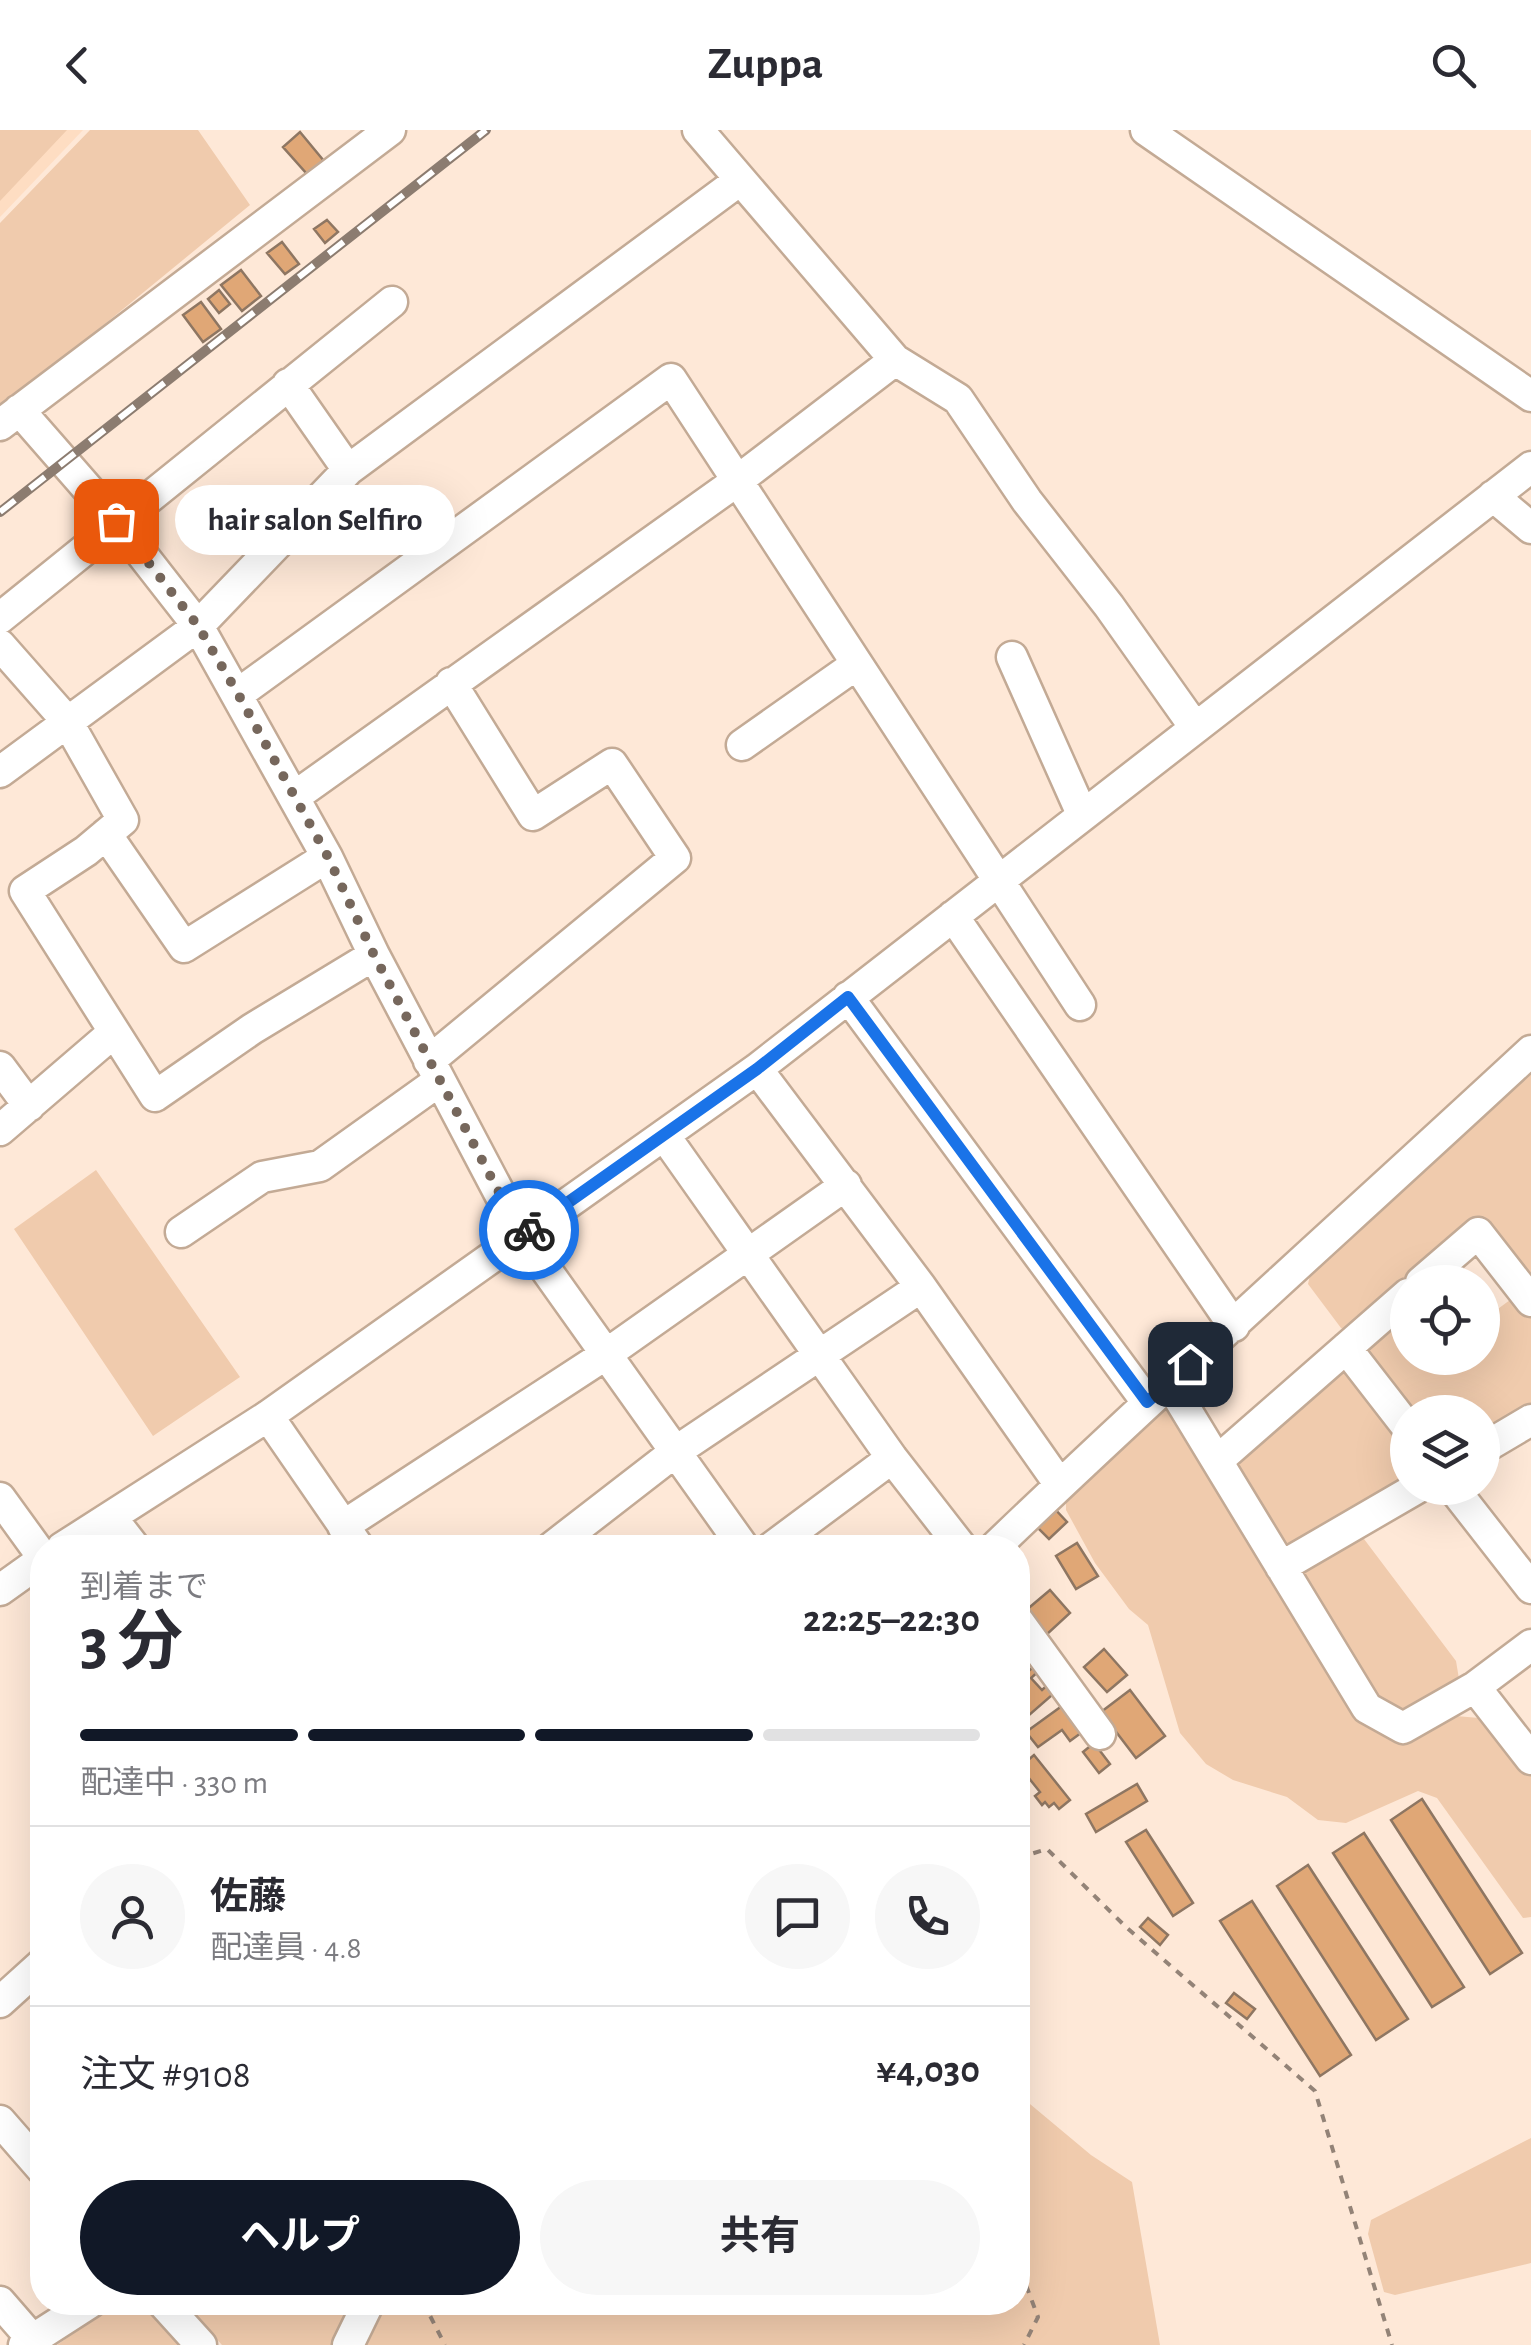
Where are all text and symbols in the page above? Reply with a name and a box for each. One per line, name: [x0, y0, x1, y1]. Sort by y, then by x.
icon: back: [50, 38, 105, 93]
icon: search: [1426, 38, 1481, 93]
text: Zuppa: [708, 42, 823, 87]
pin: [74, 479, 159, 564]
callout: hair salon Selfiro: [176, 486, 456, 556]
icon: bag: [89, 494, 144, 549]
text: hair salon Selfiro: [207, 504, 423, 536]
courier: [479, 1180, 579, 1280]
icon: bike: [502, 1203, 557, 1258]
map controls: [1390, 1265, 1500, 1505]
button: locate: [1390, 1265, 1500, 1375]
pin: [1148, 1322, 1233, 1407]
icon: home: [1163, 1337, 1218, 1392]
button: layers: [1390, 1395, 1500, 1505]
text: 到着まで: [80, 1571, 208, 1603]
text: 22:25–22:30: [803, 1601, 980, 1639]
text: 3 分: [80, 1611, 183, 1676]
text: 配達中 · 330 m: [80, 1767, 268, 1799]
button: person: [80, 1864, 185, 1969]
button: chat: [745, 1864, 850, 1969]
button: phone: [875, 1864, 980, 1969]
text: 佐藤: [210, 1879, 286, 1917]
text: 配達員 · 4.8: [210, 1932, 362, 1964]
text: ¥4,030: [876, 2052, 980, 2090]
text: 注文 #9108: [80, 2057, 251, 2095]
button: ヘルプ: [80, 2180, 520, 2295]
button: 共有: [540, 2180, 980, 2295]

